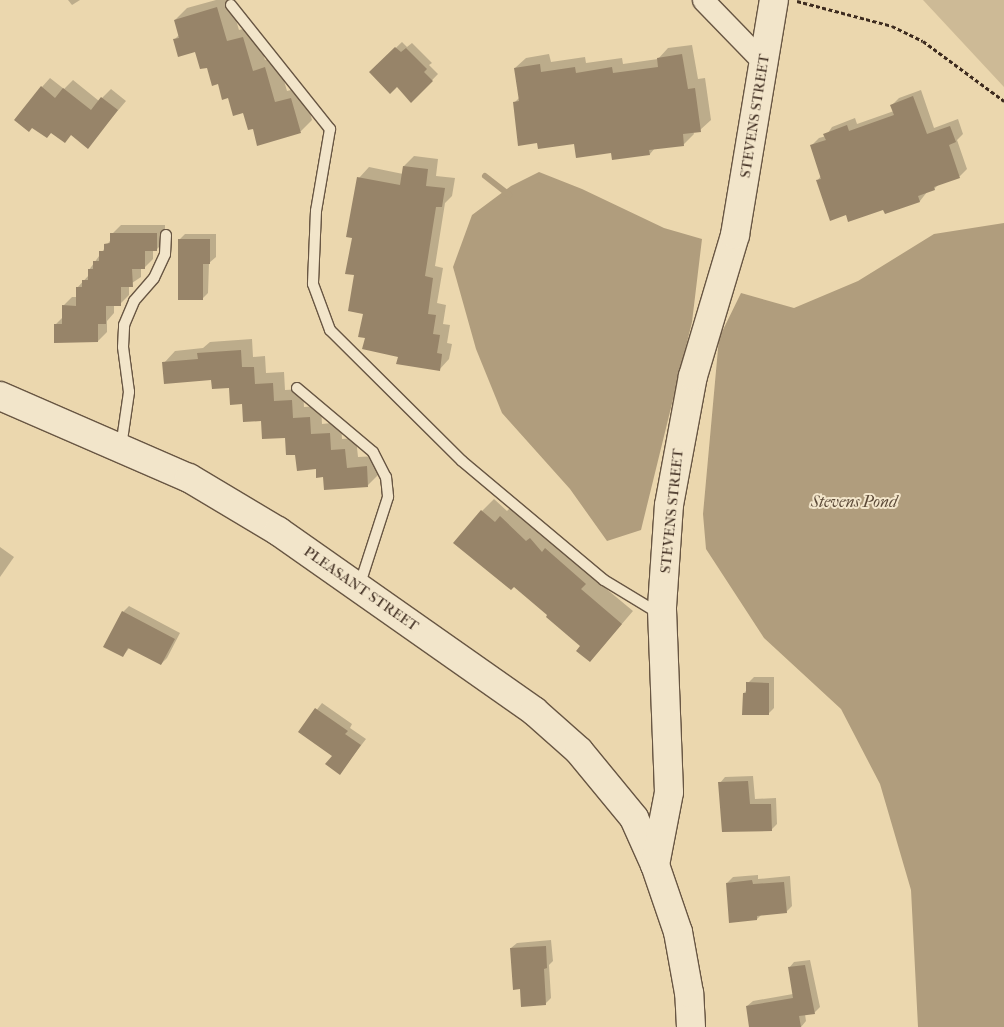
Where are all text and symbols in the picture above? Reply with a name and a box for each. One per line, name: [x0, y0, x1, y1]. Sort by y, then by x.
street label: STEVENS STREET: [736, 53, 774, 179]
street label: STEVENS STREET: [656, 448, 688, 574]
water label: Stevens Pond: [811, 492, 897, 512]
street label: PLEASANT STREET: [300, 543, 422, 635]

